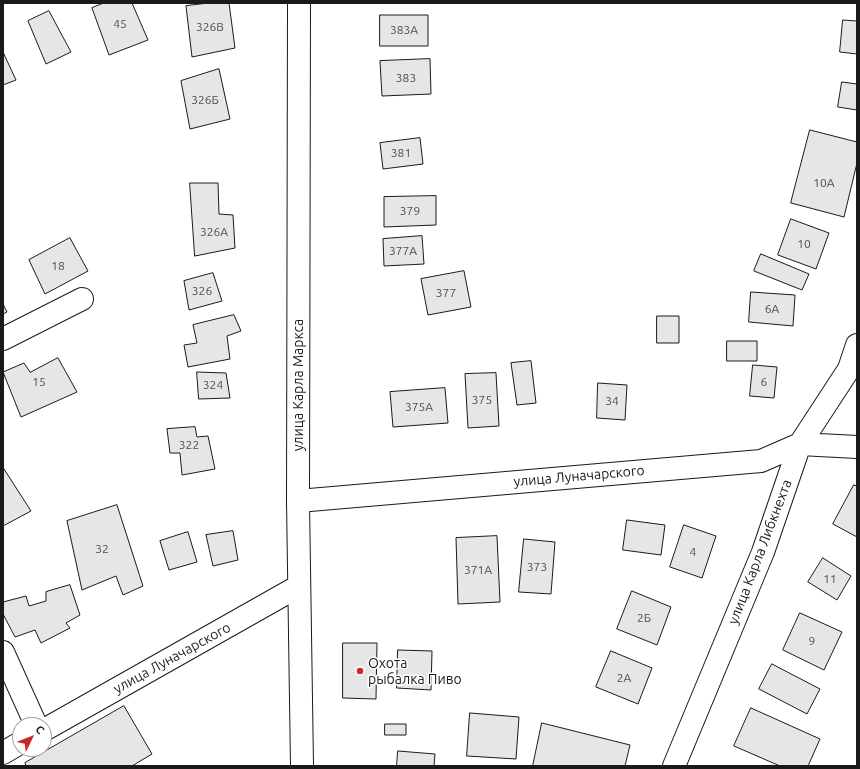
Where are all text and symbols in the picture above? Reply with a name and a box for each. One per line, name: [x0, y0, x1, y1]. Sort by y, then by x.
house number: 45: [113, 17, 127, 31]
house number: 326В: [196, 20, 224, 34]
house number: 383А: [390, 23, 418, 37]
house number: 383: [396, 71, 416, 85]
house number: 326Б: [191, 93, 219, 107]
house number: 381: [391, 146, 411, 160]
house number: 10А: [813, 176, 835, 190]
house number: 379: [400, 204, 420, 218]
house number: 326А: [200, 225, 228, 239]
house number: 10: [797, 237, 811, 251]
house number: 377А: [389, 244, 417, 258]
house number: 18: [51, 259, 65, 273]
house number: 326: [192, 284, 212, 298]
house number: 377: [436, 286, 456, 300]
house number: 6А: [765, 302, 779, 316]
street label: улица Карла Маркса: [290, 319, 306, 451]
house number: 15: [32, 375, 46, 389]
house number: 6: [761, 375, 767, 389]
house number: 324: [203, 378, 223, 392]
house number: 375: [472, 393, 492, 407]
house number: 34: [605, 394, 619, 408]
house number: 375А: [405, 400, 433, 414]
house number: 322: [179, 438, 199, 452]
street label: улица Луначарского: [513, 462, 645, 490]
street label: улица Карла Либкнехта: [725, 477, 795, 627]
house number: 32: [95, 542, 109, 556]
house number: 4: [690, 545, 696, 559]
house number: 373: [527, 560, 547, 574]
house number: 371А: [464, 563, 492, 577]
house number: 11: [823, 572, 837, 586]
house number: 2Б: [637, 611, 651, 625]
street label: улица Луначарского: [110, 619, 234, 697]
house number: 9: [809, 634, 815, 648]
place label: Охота рыбалка Пиво: [368, 655, 462, 688]
marker: Охота рыбалка Пиво: [355, 666, 365, 676]
house number: 2А: [617, 671, 631, 685]
north arrow: [12, 717, 52, 757]
text: С: [33, 723, 47, 736]

